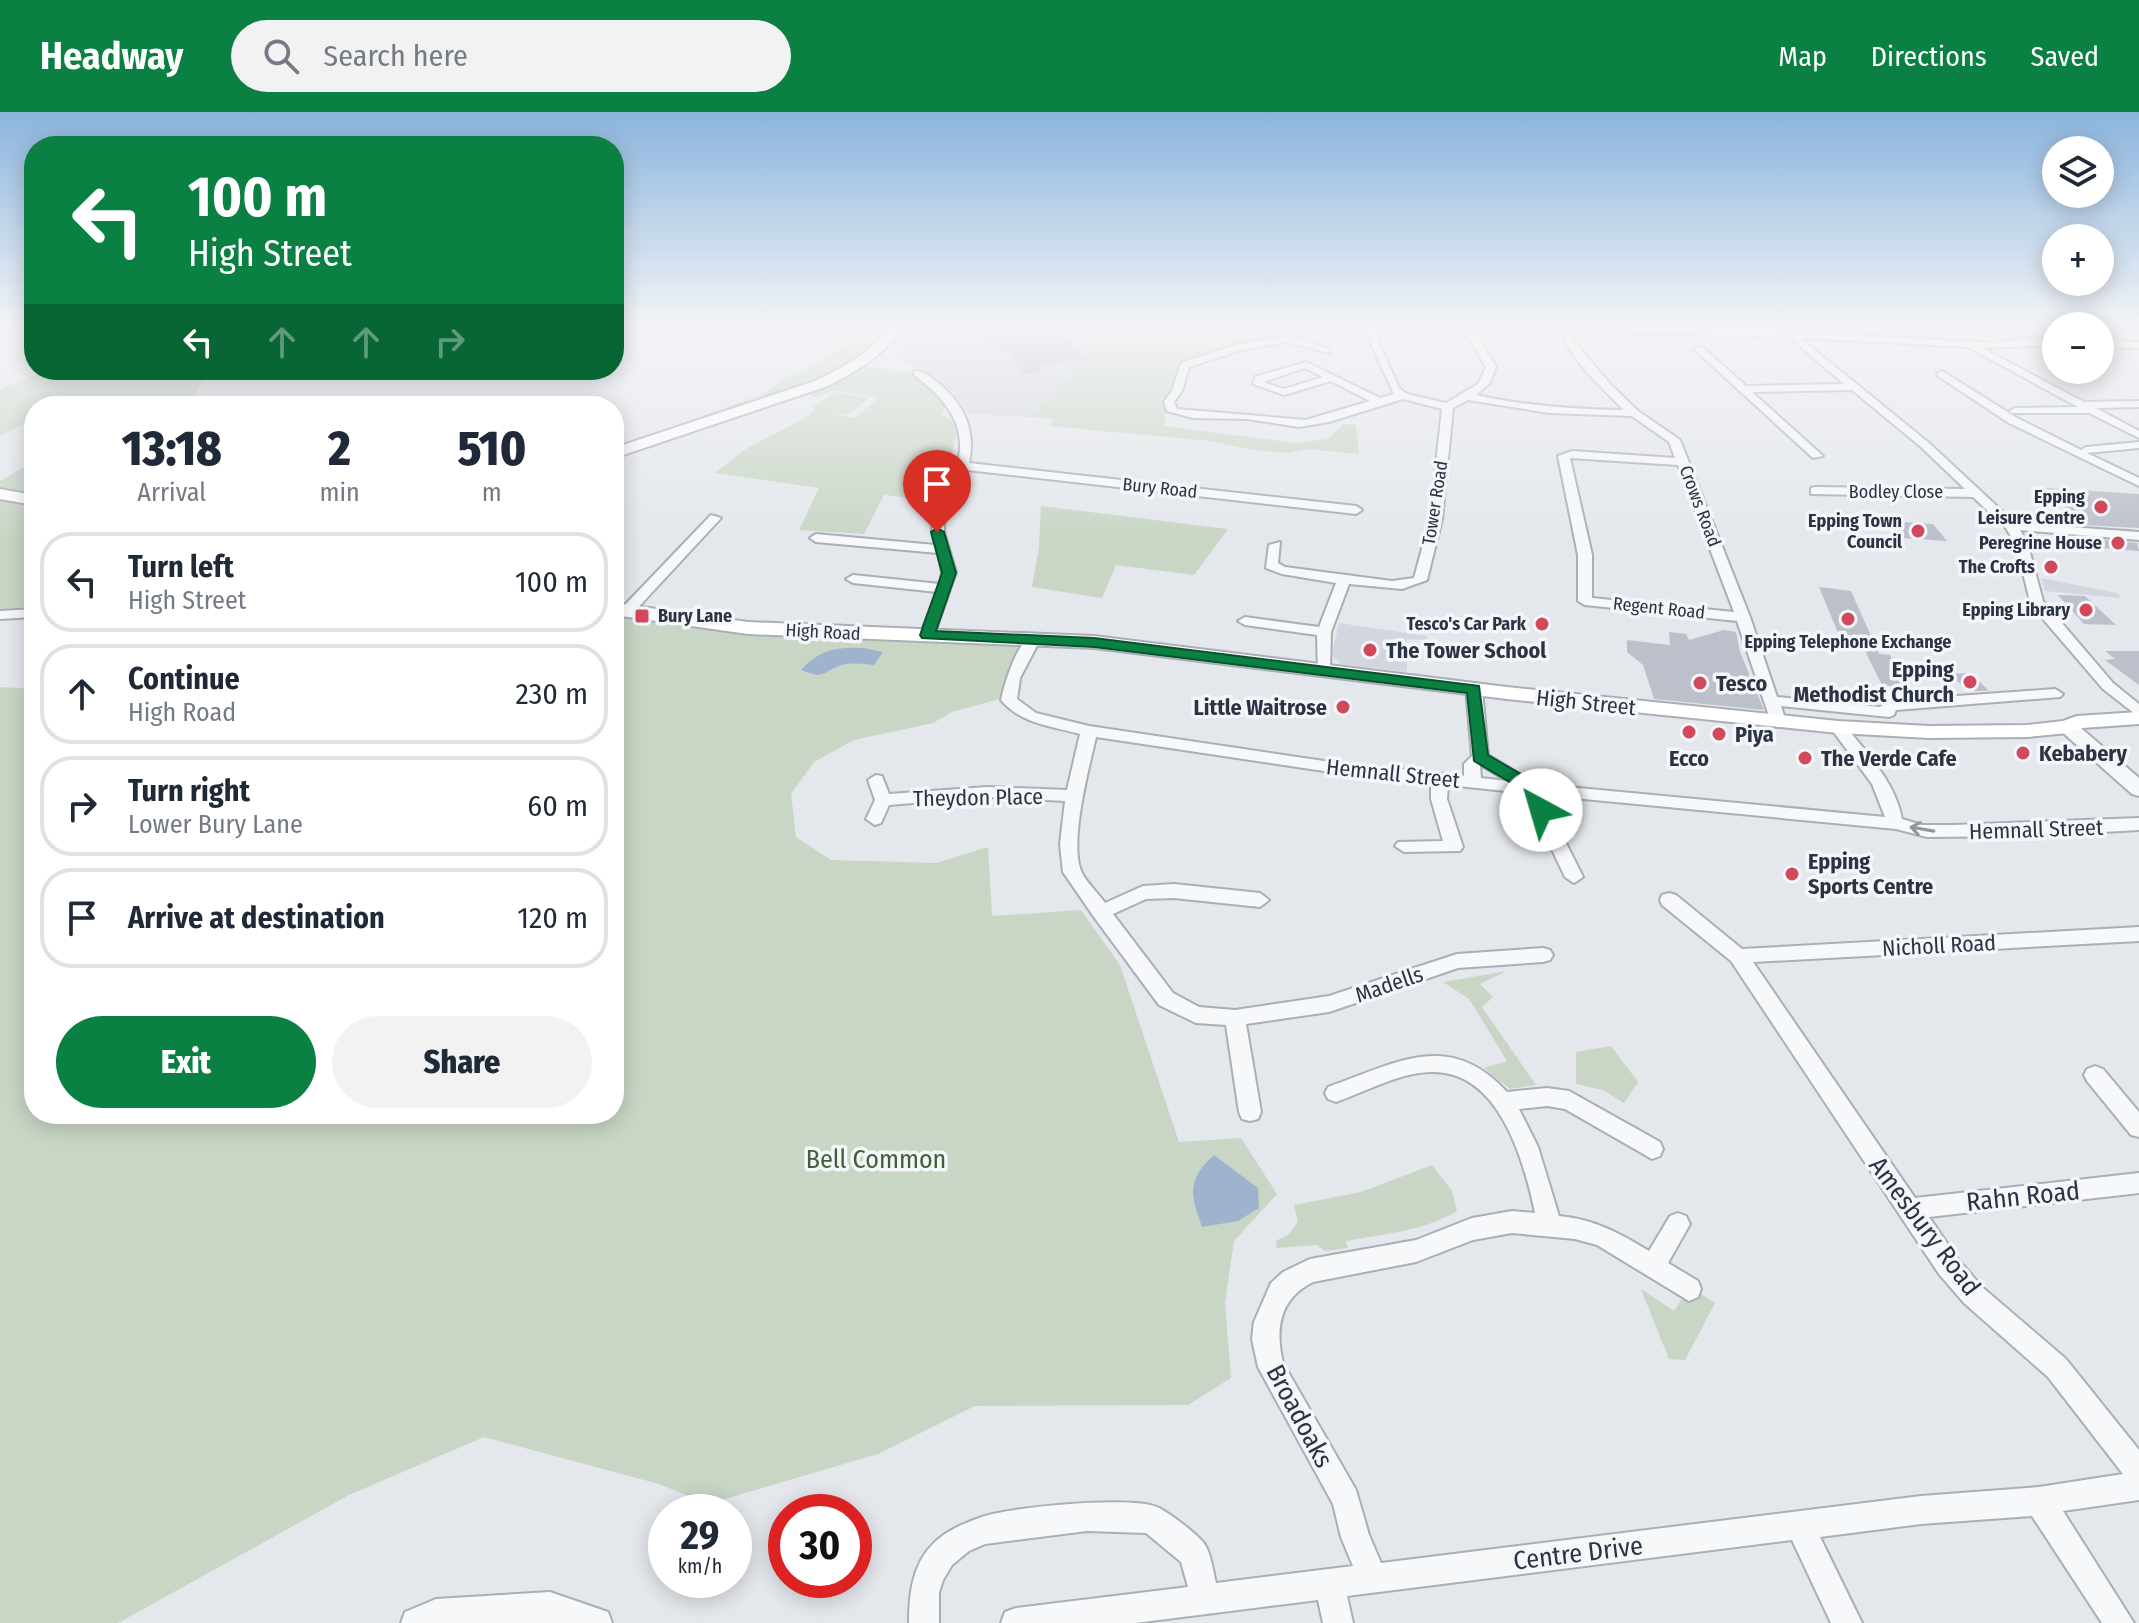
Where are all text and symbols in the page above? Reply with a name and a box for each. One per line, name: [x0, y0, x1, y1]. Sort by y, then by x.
search box: [231, 20, 791, 92]
text: Headway: [40, 33, 183, 79]
icon: search: [259, 34, 303, 78]
text: Search here: [323, 38, 468, 74]
text: Map: [1778, 40, 1827, 73]
text: Directions: [1871, 40, 1987, 73]
text: Saved: [2031, 40, 2099, 73]
map controls: [2042, 136, 2114, 384]
button: layers: [2042, 136, 2114, 208]
text: 100 m: [188, 164, 327, 231]
icon: left: [56, 168, 160, 272]
button: +: [2042, 224, 2114, 296]
text: High Street: [188, 232, 352, 276]
button: −: [2042, 312, 2114, 384]
icon: left: [176, 320, 220, 364]
icon: ahead: [260, 320, 304, 364]
icon: ahead: [344, 320, 388, 364]
icon: right: [428, 320, 472, 364]
text: 13:18: [122, 420, 222, 478]
text: 2: [328, 420, 351, 478]
text: 510: [457, 420, 526, 478]
pin: [903, 450, 971, 532]
street label: Tower Road: [1417, 459, 1453, 547]
icon: arrive: [915, 462, 959, 506]
street label: Crows Road: [1674, 462, 1726, 550]
street label: Bury Road: [1121, 473, 1199, 503]
text: Arrival: [137, 477, 206, 508]
text: min: [319, 477, 360, 508]
text: m: [482, 477, 502, 508]
street label: Bodley Close: [1849, 481, 1943, 503]
place label: Epping Leisure Centre: [1978, 486, 2085, 529]
marker: Epping Leisure Centre: [2092, 498, 2110, 516]
place label: Epping Town Council: [1808, 510, 1902, 553]
marker: Epping Town Council: [1909, 522, 1927, 540]
place label: Peregrine House: [1979, 532, 2102, 554]
marker: Peregrine House: [2109, 534, 2127, 552]
text: Turn left: [128, 549, 234, 585]
place label: The Crofts: [1959, 556, 2035, 578]
marker: The Crofts: [2042, 558, 2060, 576]
icon: left: [60, 560, 104, 604]
text: 100 m: [515, 564, 588, 600]
text: High Street: [128, 585, 246, 616]
street label: Regent Road: [1612, 592, 1706, 624]
place label: Epping Library: [1962, 599, 2070, 621]
marker: Epping Library: [2077, 601, 2095, 619]
place label: Bury Lane: [658, 605, 732, 627]
marker: Bury Lane: [633, 607, 651, 625]
marker: Epping Telephone Exchange: [1839, 610, 1857, 628]
place label: Tesco's Car Park: [1407, 613, 1527, 635]
marker: Tesco's Car Park: [1533, 615, 1551, 633]
street label: High Road: [785, 619, 861, 645]
place label: Epping Telephone Exchange: [1745, 631, 1951, 653]
place label: The Tower School: [1386, 637, 1547, 664]
marker: The Tower School: [1361, 641, 1379, 659]
place label: Epping Methodist Church: [1794, 656, 1954, 708]
text: Continue: [128, 661, 240, 697]
place label: Tesco: [1716, 670, 1768, 697]
icon: ahead: [60, 672, 104, 716]
marker: Epping Methodist Church: [1961, 673, 1979, 691]
marker: Tesco: [1691, 674, 1709, 692]
text: 230 m: [516, 676, 588, 712]
street label: High Street: [1535, 684, 1638, 721]
place label: Little Waitrose: [1194, 694, 1327, 721]
text: High Road: [128, 697, 236, 728]
marker: Little Waitrose: [1334, 698, 1352, 716]
place label: Piya: [1735, 721, 1774, 748]
marker: Ecco: [1680, 723, 1698, 741]
marker: Piya: [1710, 725, 1728, 743]
place label: Kebabery: [2039, 740, 2127, 767]
marker: Kebabery: [2014, 744, 2032, 762]
place label: Ecco: [1669, 745, 1709, 772]
place label: The Verde Cafe: [1821, 745, 1957, 772]
marker: The Verde Cafe: [1796, 749, 1814, 767]
street label: Hemnall Street: [1325, 753, 1462, 794]
position arrow: [1499, 768, 1583, 852]
text: Turn right: [128, 773, 250, 809]
street label: Theydon Place: [913, 783, 1043, 812]
icon: right: [60, 784, 104, 828]
text: 60 m: [527, 788, 588, 824]
text: Lower Bury Lane: [128, 809, 303, 840]
street label: Hemnall Street: [1969, 814, 2104, 845]
one-way arrow: [1909, 820, 1935, 835]
place label: Epping Sports Centre: [1808, 848, 1933, 900]
marker: Epping Sports Centre: [1783, 865, 1801, 883]
icon: arrive: [60, 896, 104, 940]
text: Arrive at destination: [128, 900, 385, 936]
text: 120 m: [517, 900, 588, 936]
street label: Nicholl Road: [1881, 929, 1997, 962]
street label: Madells: [1352, 960, 1427, 1009]
button: Exit: [56, 1016, 316, 1108]
button: Share: [332, 1016, 592, 1108]
park label: Bell Common: [806, 1144, 946, 1175]
street label: Amesbury Road: [1862, 1151, 1987, 1302]
street label: Rahn Road: [1965, 1175, 2081, 1218]
street label: Broadoaks: [1260, 1360, 1340, 1473]
speed limit sign: 30: [768, 1494, 872, 1598]
text: 29: [680, 1512, 719, 1560]
street label: Centre Drive: [1512, 1530, 1645, 1577]
text: km/h: [678, 1554, 722, 1578]

